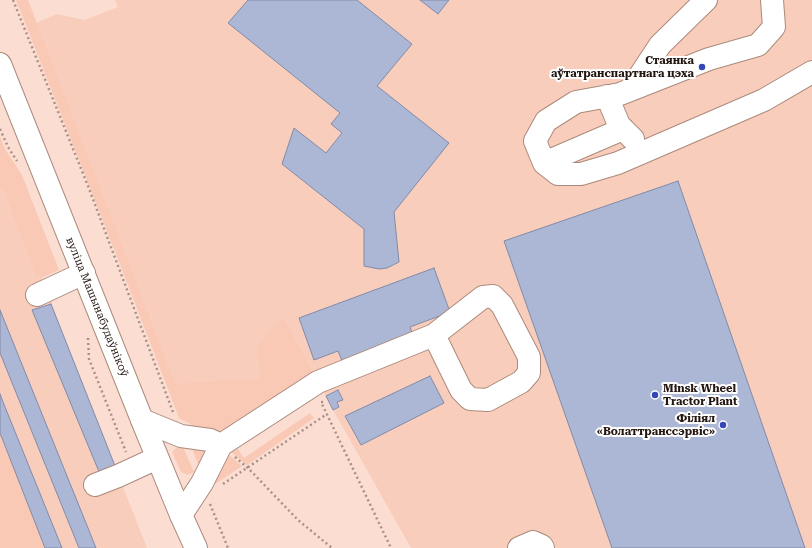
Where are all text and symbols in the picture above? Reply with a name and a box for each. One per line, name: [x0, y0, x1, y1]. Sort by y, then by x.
place label: Стаянка аўтатранспартнага цэха: [551, 54, 694, 80]
marker: Стаянка аўтатранспартнага цэха: [697, 62, 707, 72]
street label: вуліца Машынабудаўнікоў: [63, 235, 131, 379]
place label: Minsk Wheel Tractor Plant: [663, 382, 737, 408]
marker: Minsk Wheel Tractor Plant: [650, 390, 660, 400]
place label: Філіял «Волаттранссэрвіс»: [597, 412, 715, 438]
marker: Філіял «Волаттранссэрвіс»: [718, 420, 728, 430]

